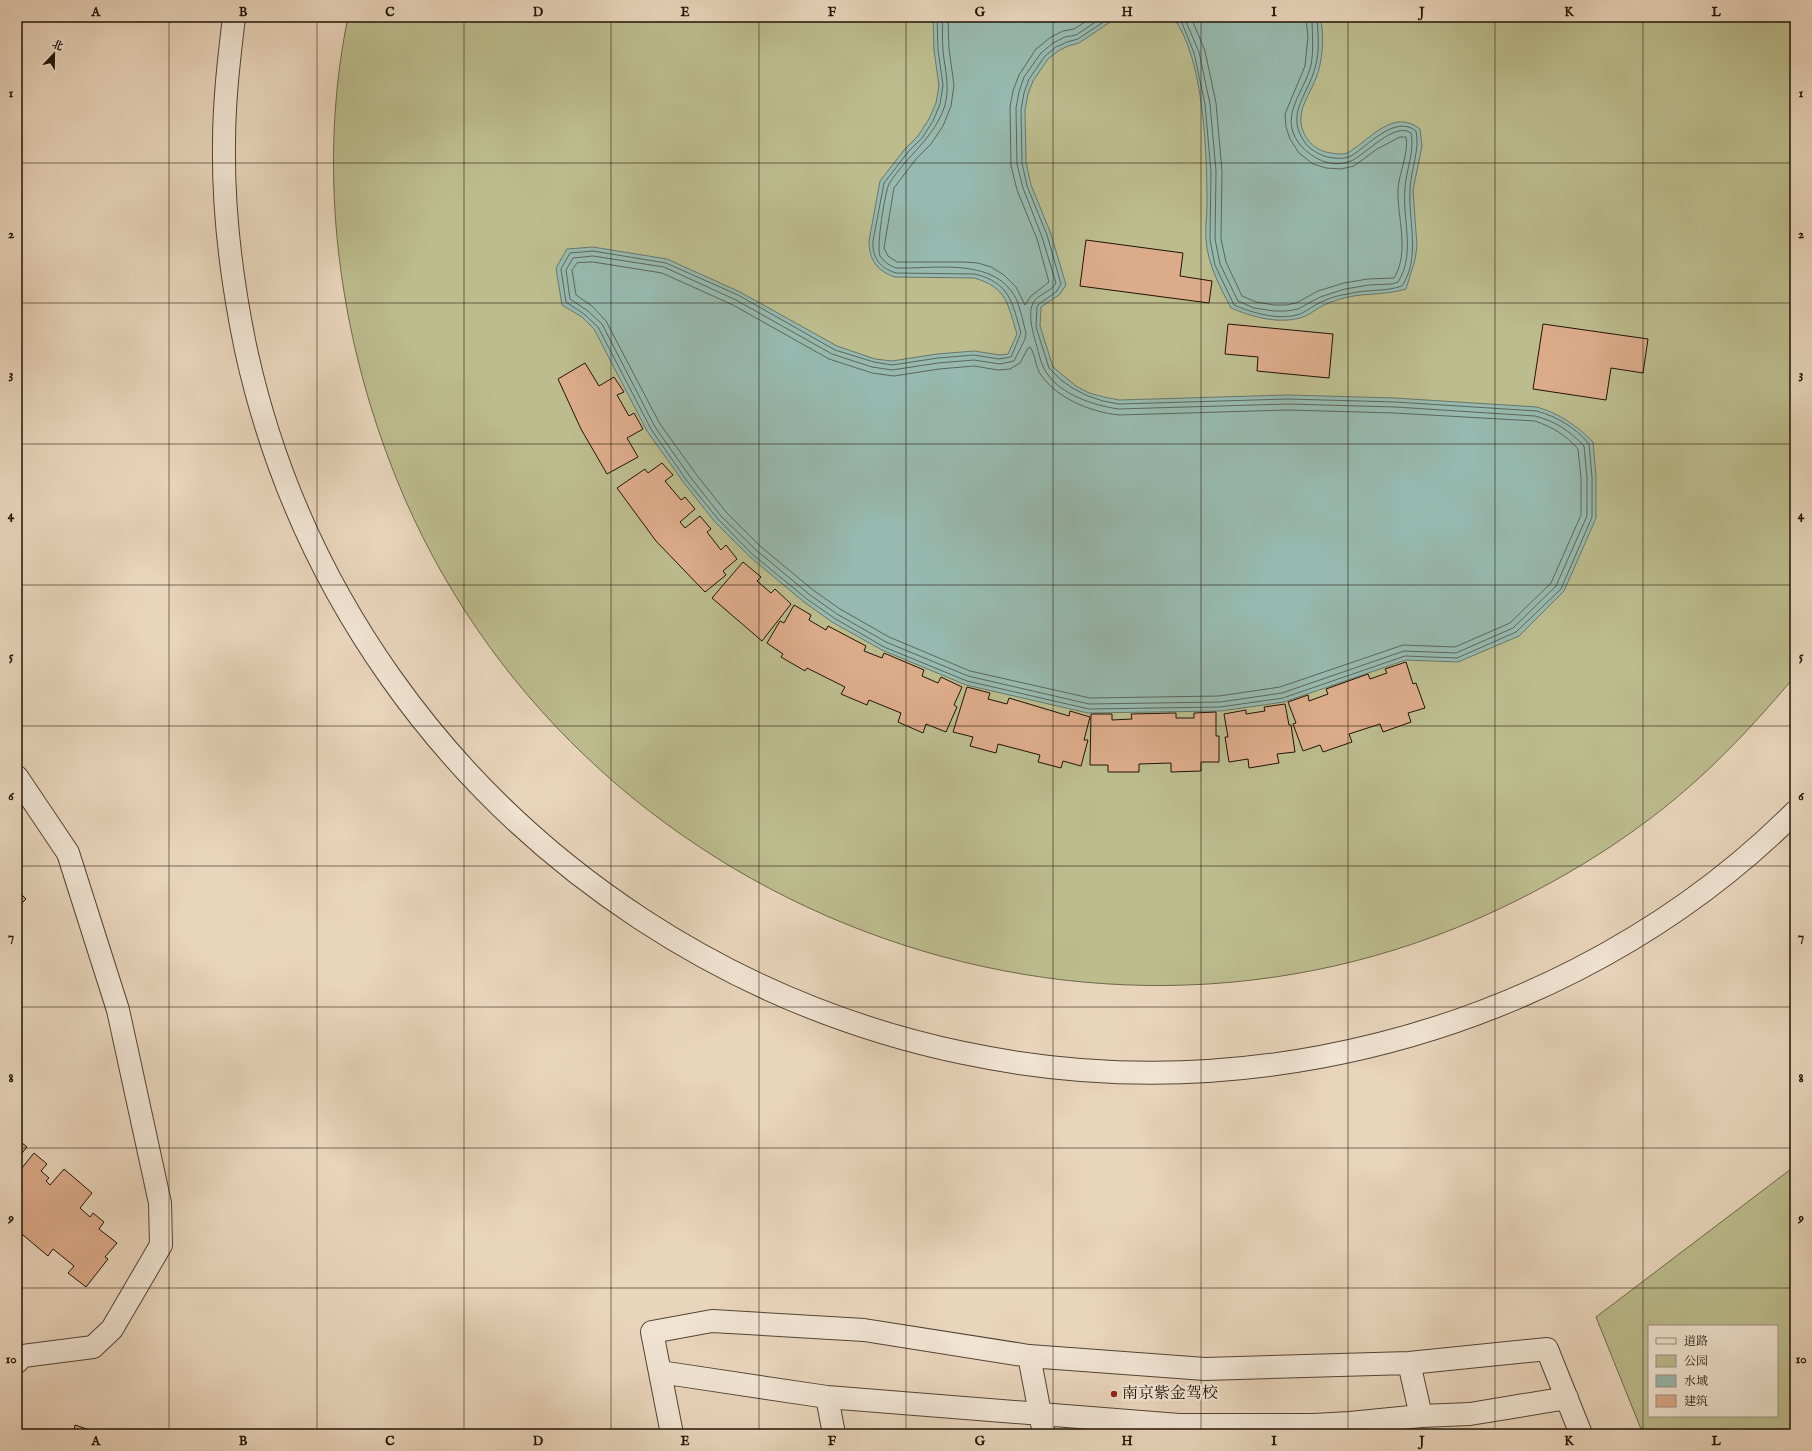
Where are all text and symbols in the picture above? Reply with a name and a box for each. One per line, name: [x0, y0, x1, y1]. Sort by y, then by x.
text: A: [91, 4, 102, 21]
text: B: [239, 4, 248, 21]
text: C: [385, 4, 395, 21]
text: D: [533, 4, 544, 21]
text: E: [680, 4, 690, 21]
text: F: [828, 4, 837, 21]
text: G: [975, 4, 986, 21]
text: H: [1121, 4, 1133, 21]
text: I: [1271, 4, 1277, 21]
text: J: [1417, 4, 1425, 21]
text: K: [1564, 4, 1574, 21]
text: L: [1710, 4, 1721, 21]
north arrow: [34, 34, 74, 74]
text: 北: [50, 37, 65, 54]
text: 1: [9, 85, 14, 102]
text: 1: [1799, 85, 1804, 102]
text: 2: [8, 226, 14, 243]
text: 2: [1798, 226, 1804, 243]
text: 3: [9, 366, 14, 383]
text: 3: [1799, 366, 1804, 383]
text: 4: [8, 507, 15, 524]
text: 4: [1798, 507, 1805, 524]
text: 5: [9, 648, 14, 665]
text: 5: [1799, 648, 1804, 665]
text: 6: [8, 788, 14, 805]
text: 6: [1798, 788, 1804, 805]
text: 7: [8, 929, 14, 946]
text: 7: [1798, 929, 1804, 946]
text: 8: [8, 1070, 14, 1087]
text: 8: [1798, 1070, 1804, 1087]
text: 9: [7, 1210, 14, 1227]
text: 9: [1797, 1210, 1804, 1227]
legend: [1648, 1325, 1778, 1417]
text: 道路: [1684, 1334, 1708, 1349]
text: 10: [5, 1351, 17, 1368]
text: 10: [1795, 1351, 1807, 1368]
text: 公园: [1684, 1354, 1708, 1369]
text: 水域: [1684, 1374, 1708, 1389]
place label: 南京紫金驾校: [1122, 1384, 1218, 1404]
marker: 南京紫金驾校: [1109, 1389, 1119, 1399]
text: 建筑: [1684, 1394, 1708, 1409]
text: A: [91, 1433, 102, 1450]
text: B: [239, 1433, 248, 1450]
text: C: [385, 1433, 395, 1450]
text: D: [533, 1433, 544, 1450]
text: E: [680, 1433, 690, 1450]
text: F: [828, 1433, 837, 1450]
text: G: [975, 1433, 986, 1450]
text: H: [1121, 1433, 1133, 1450]
text: I: [1271, 1433, 1277, 1450]
text: J: [1417, 1433, 1425, 1450]
text: K: [1564, 1433, 1574, 1450]
text: L: [1710, 1433, 1721, 1450]

